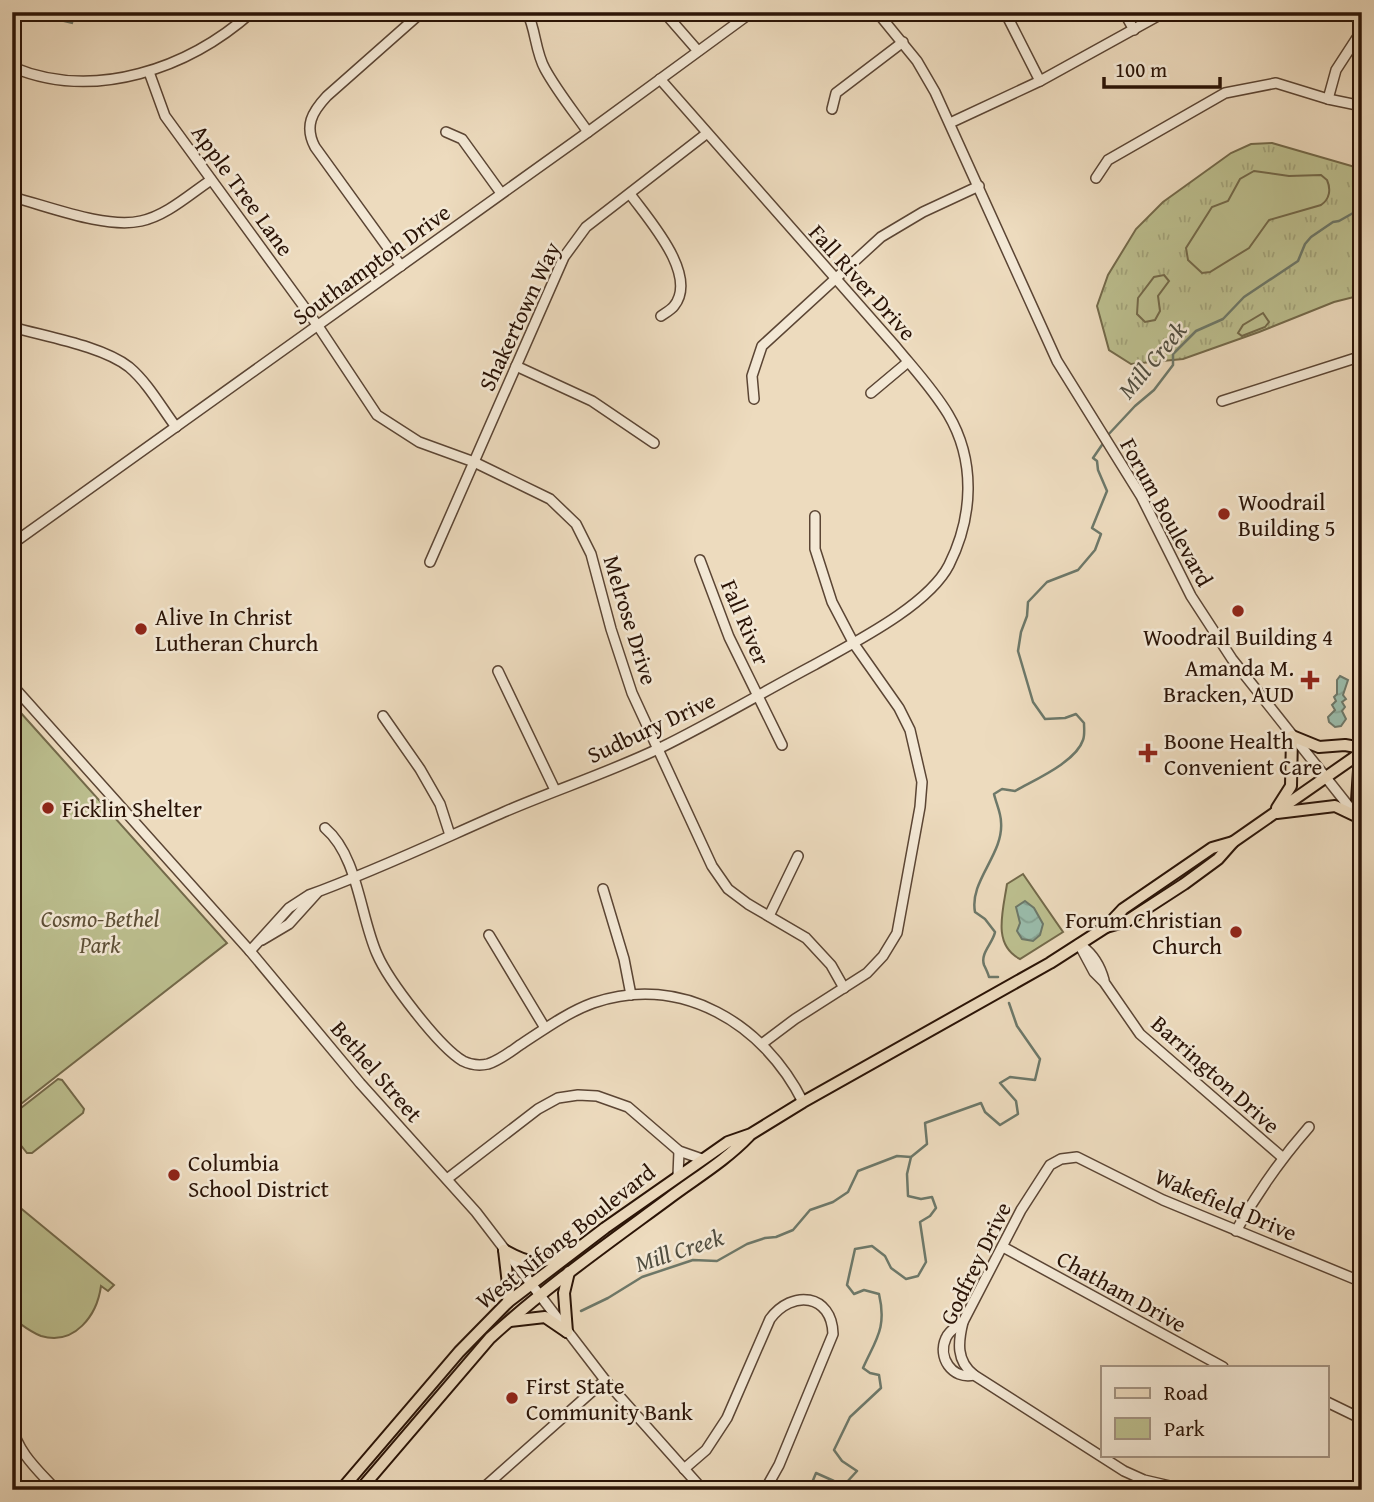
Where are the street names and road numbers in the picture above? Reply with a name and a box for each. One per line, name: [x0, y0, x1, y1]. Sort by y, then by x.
street label: Apple Tree Lane: [184, 117, 302, 263]
street label: Southampton Drive: [285, 195, 457, 333]
street label: Fall River Drive: [802, 216, 924, 348]
street label: Shakertown Way: [470, 235, 568, 396]
street label: Forum Boulevard: [1112, 432, 1222, 593]
street label: Melrose Drive: [596, 551, 666, 689]
street label: Fall River: [713, 574, 779, 670]
street label: Sudbury Drive: [582, 683, 720, 771]
street label: Barrington Drive: [1144, 1007, 1288, 1141]
street label: Bethel Street: [323, 1013, 431, 1129]
street label: West Nifong Boulevard: [468, 1155, 662, 1317]
street label: Wakefield Drive: [1150, 1159, 1302, 1249]
street label: Godfrey Drive: [931, 1196, 1019, 1330]
street label: Chatham Drive: [1051, 1242, 1193, 1340]

